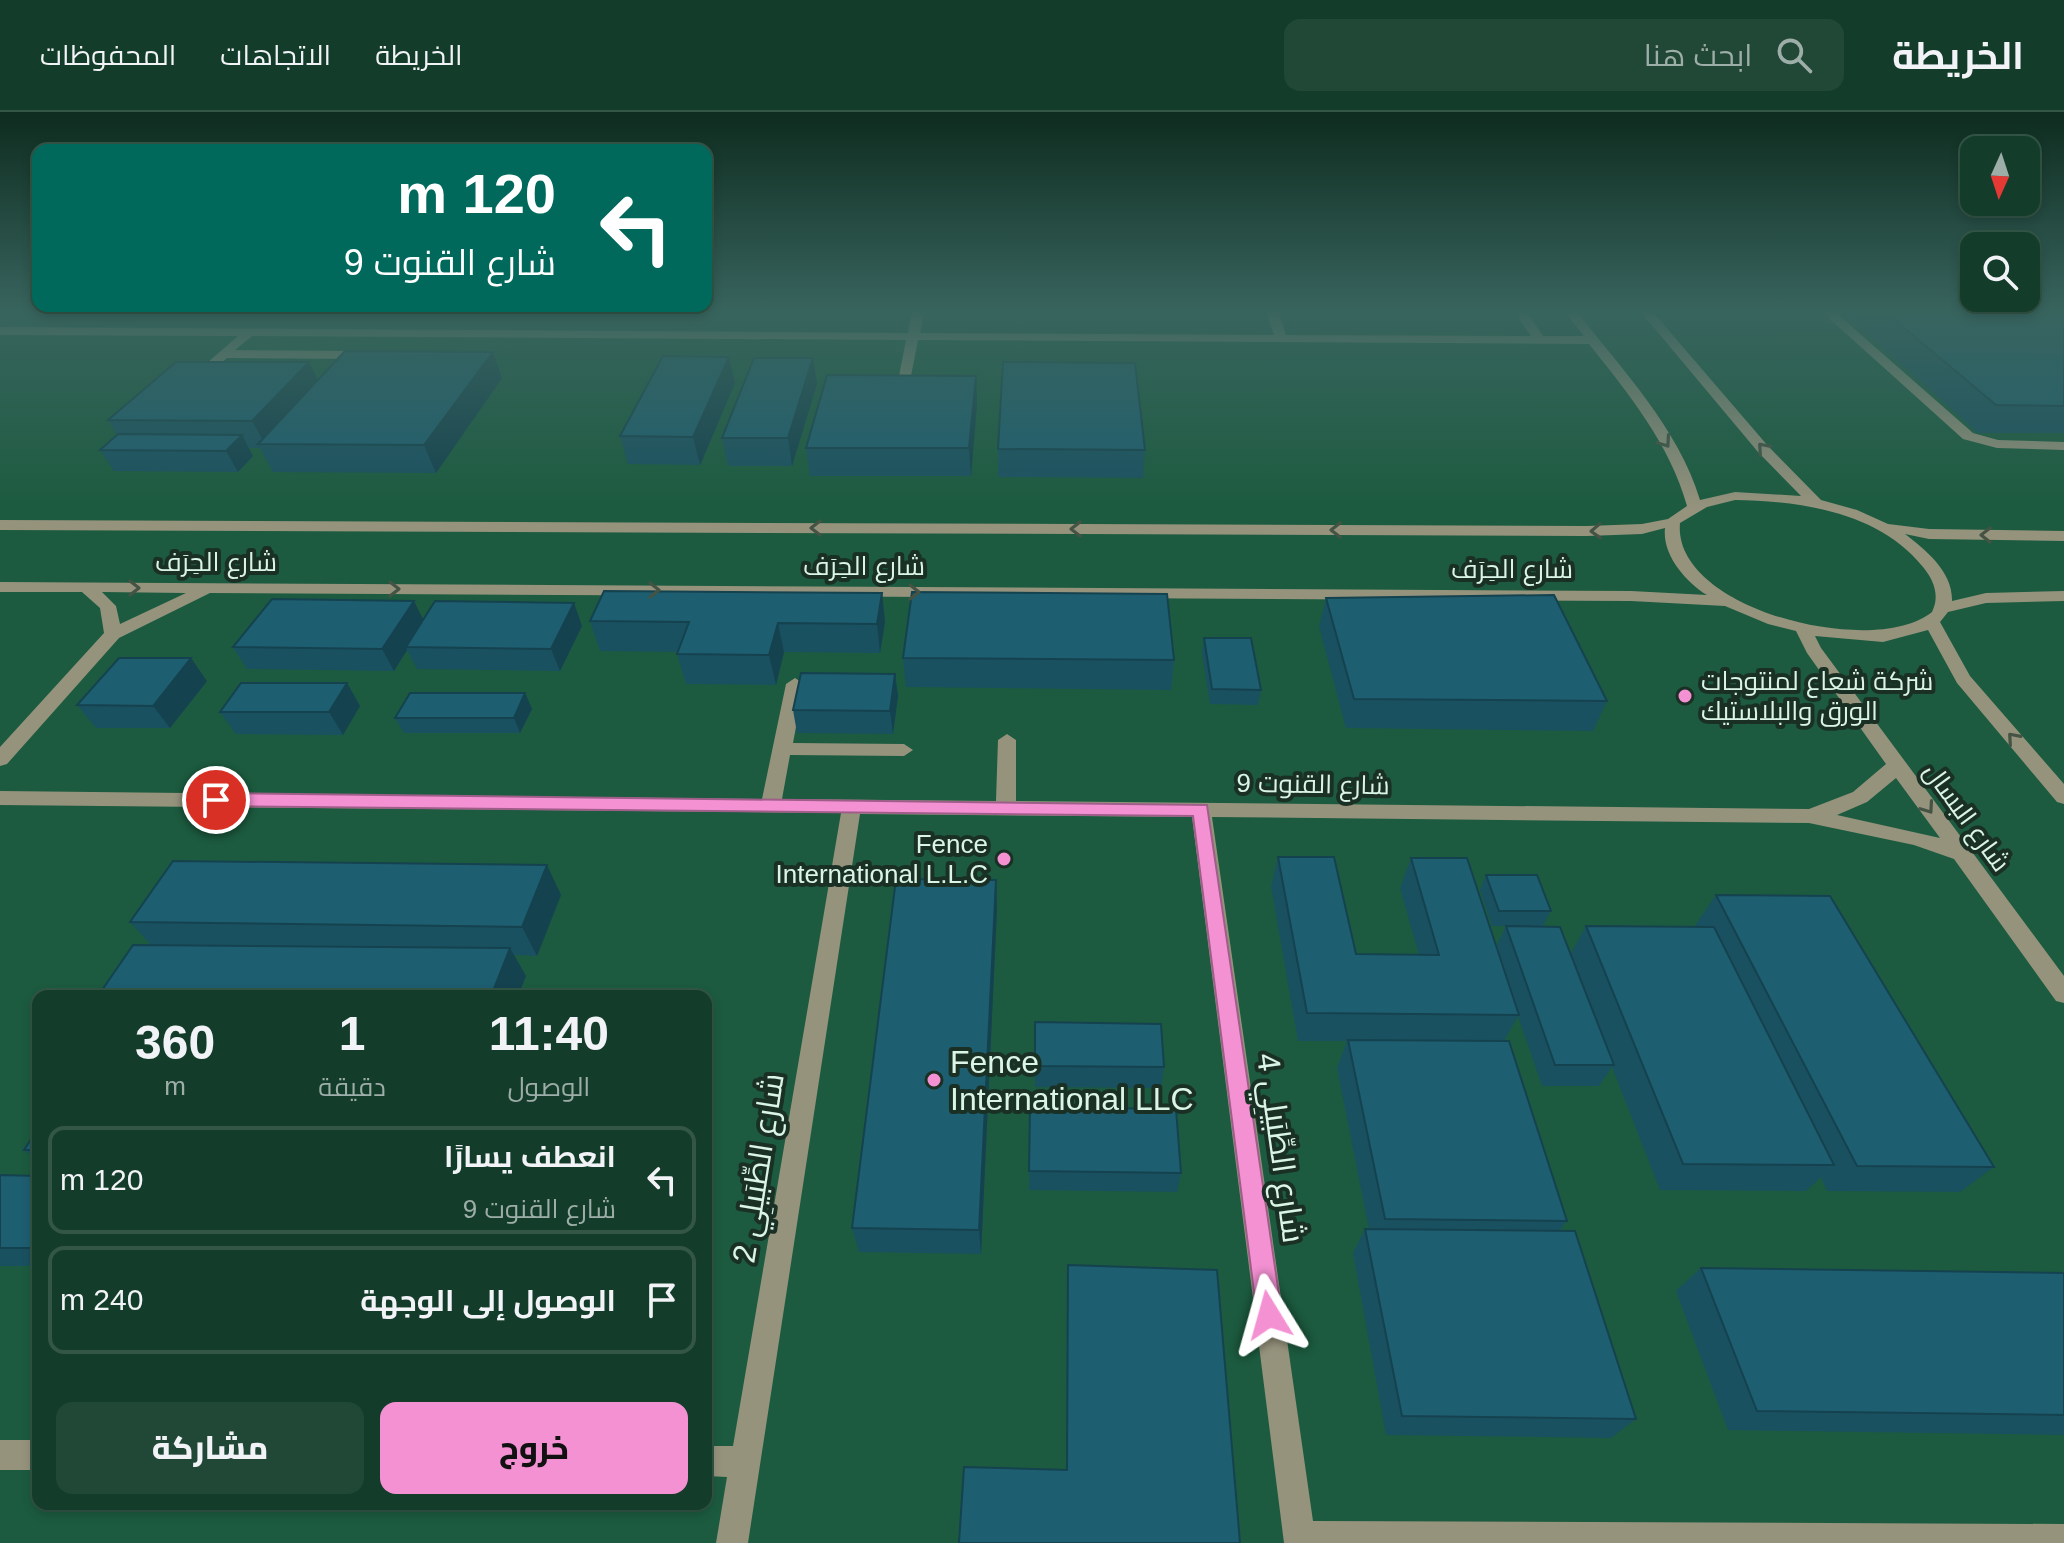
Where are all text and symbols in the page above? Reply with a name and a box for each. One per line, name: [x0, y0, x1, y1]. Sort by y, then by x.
search box: [1284, 19, 1844, 91]
icon: search: [1772, 33, 1816, 77]
text: الخريطة: [1892, 35, 2024, 77]
text: ابحث هنا: [1644, 39, 1752, 72]
text: المحفوظات: [40, 40, 176, 71]
text: الاتجاهات: [220, 40, 331, 71]
text: الخريطة: [375, 40, 463, 71]
north arrow: [1960, 136, 2040, 216]
map controls: [1960, 136, 2040, 312]
text: 120 m: [397, 162, 556, 225]
icon: left: [584, 176, 688, 280]
button: search: [1960, 232, 2040, 312]
text: شارع القنوت 9: [344, 242, 556, 283]
one-way arrow: [1655, 433, 1670, 447]
one-way arrow: [1758, 443, 1773, 458]
one-way arrow: [809, 519, 822, 537]
one-way arrow: [1069, 520, 1082, 538]
one-way arrow: [1329, 521, 1342, 539]
one-way arrow: [1589, 522, 1602, 539]
one-way arrow: [1979, 526, 1992, 544]
street label: شارع الحِرَف: [155, 547, 277, 579]
street label: شارع الحِرَف: [803, 551, 925, 583]
street label: شارع الحِرَف: [1451, 554, 1573, 586]
one-way arrow: [128, 579, 141, 596]
one-way arrow: [388, 580, 401, 598]
one-way arrow: [648, 582, 661, 599]
one-way arrow: [908, 583, 921, 601]
place label: شركة شعاع لمنتوجات الورق والبلاستيك: [1701, 666, 1933, 727]
marker: شركة شعاع لمنتوجات الورق والبلاستيك: [1676, 687, 1694, 705]
one-way arrow: [2008, 733, 2023, 748]
street label: شارع البسال: [1916, 757, 2016, 878]
pin: [182, 766, 250, 834]
street label: شارع القنوت 9: [1236, 768, 1390, 802]
icon: arrive: [194, 778, 238, 822]
one-way arrow: [1918, 800, 1933, 814]
place label: Fence International L.L.C: [776, 829, 988, 889]
marker: Fence International L.L.C: [995, 850, 1013, 868]
text: 1: [339, 1007, 365, 1060]
text: 11:40: [489, 1007, 609, 1060]
text: 360: [135, 1016, 215, 1069]
place label: Fence International LLC: [950, 1044, 1194, 1117]
street label: شارع الطِّبَيلِي 4: [1243, 1051, 1312, 1246]
text: m: [164, 1071, 186, 1101]
street label: شارع الطِّبَيلِي 2: [725, 1071, 798, 1266]
marker: Fence International LLC: [925, 1071, 943, 1089]
text: دقيقة: [318, 1072, 386, 1102]
text: الوصول: [507, 1072, 590, 1102]
text: انعطف يسارًا: [444, 1140, 616, 1173]
icon: left: [640, 1158, 684, 1202]
text: 120 m: [60, 1163, 143, 1196]
text: شارع القنوت 9: [463, 1194, 616, 1224]
position arrow: [1227, 1273, 1311, 1357]
icon: arrive: [640, 1278, 684, 1322]
text: 240 m: [60, 1283, 143, 1316]
text: الوصول إلى الوجهة: [360, 1284, 616, 1317]
button: مشاركة: [56, 1402, 364, 1494]
button: خروج: [380, 1402, 688, 1494]

